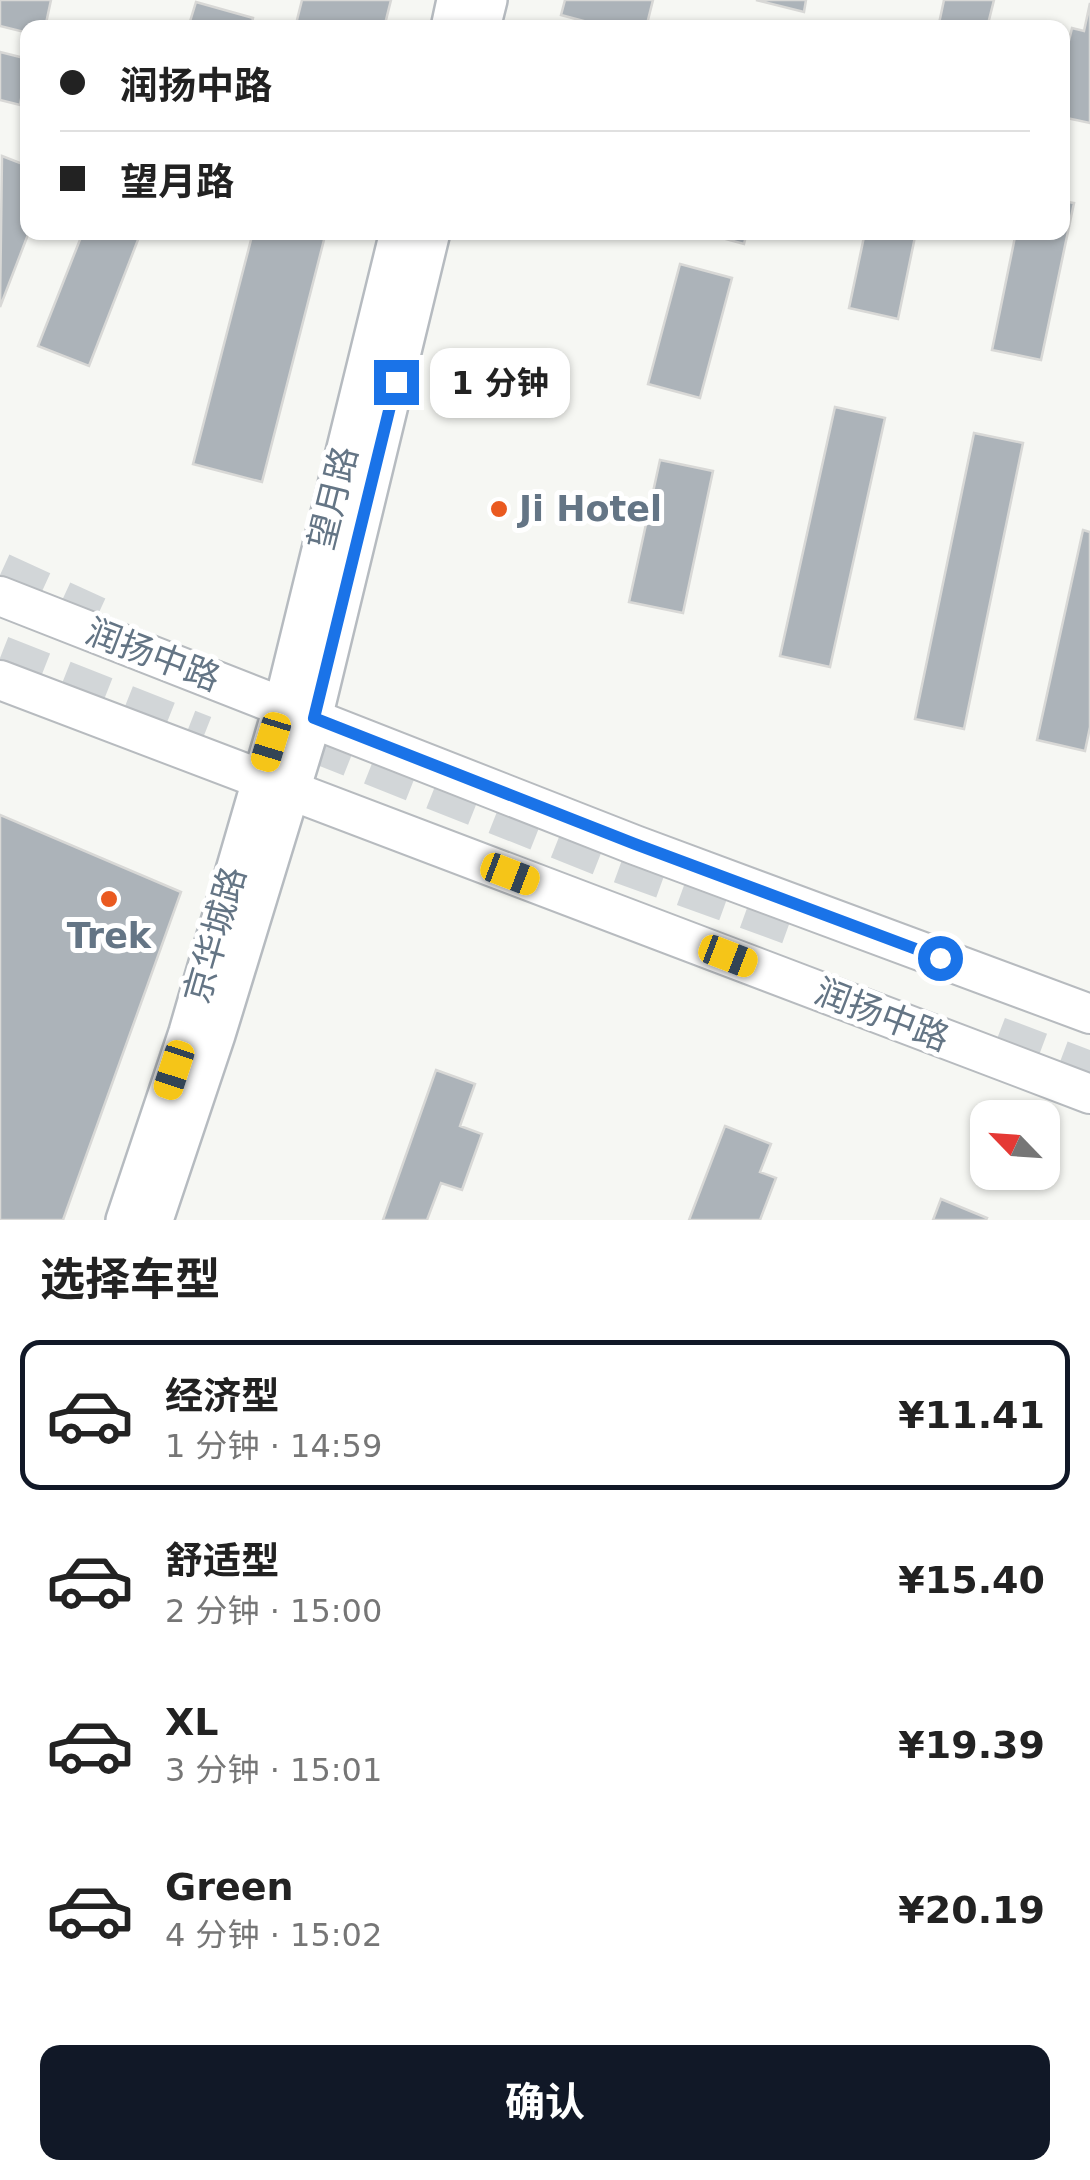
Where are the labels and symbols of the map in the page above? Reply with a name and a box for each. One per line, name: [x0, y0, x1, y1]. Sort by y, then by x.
callout: 1 分钟: [431, 347, 571, 417]
route end: [374, 360, 419, 405]
street label: 望月路: [301, 442, 365, 554]
place label: Ji Hotel: [517, 489, 662, 529]
marker: Ji Hotel: [488, 498, 510, 520]
street label: 润扬中路: [80, 611, 226, 699]
car: [248, 709, 294, 775]
car: [477, 849, 543, 899]
street label: 京华城路: [176, 862, 254, 1008]
marker: Trek: [98, 888, 120, 910]
place label: Trek: [67, 916, 152, 956]
car: [695, 931, 761, 981]
route start: [918, 936, 963, 981]
street label: 润扬中路: [809, 971, 955, 1059]
car: [150, 1037, 198, 1103]
north arrow: [970, 1100, 1060, 1190]

